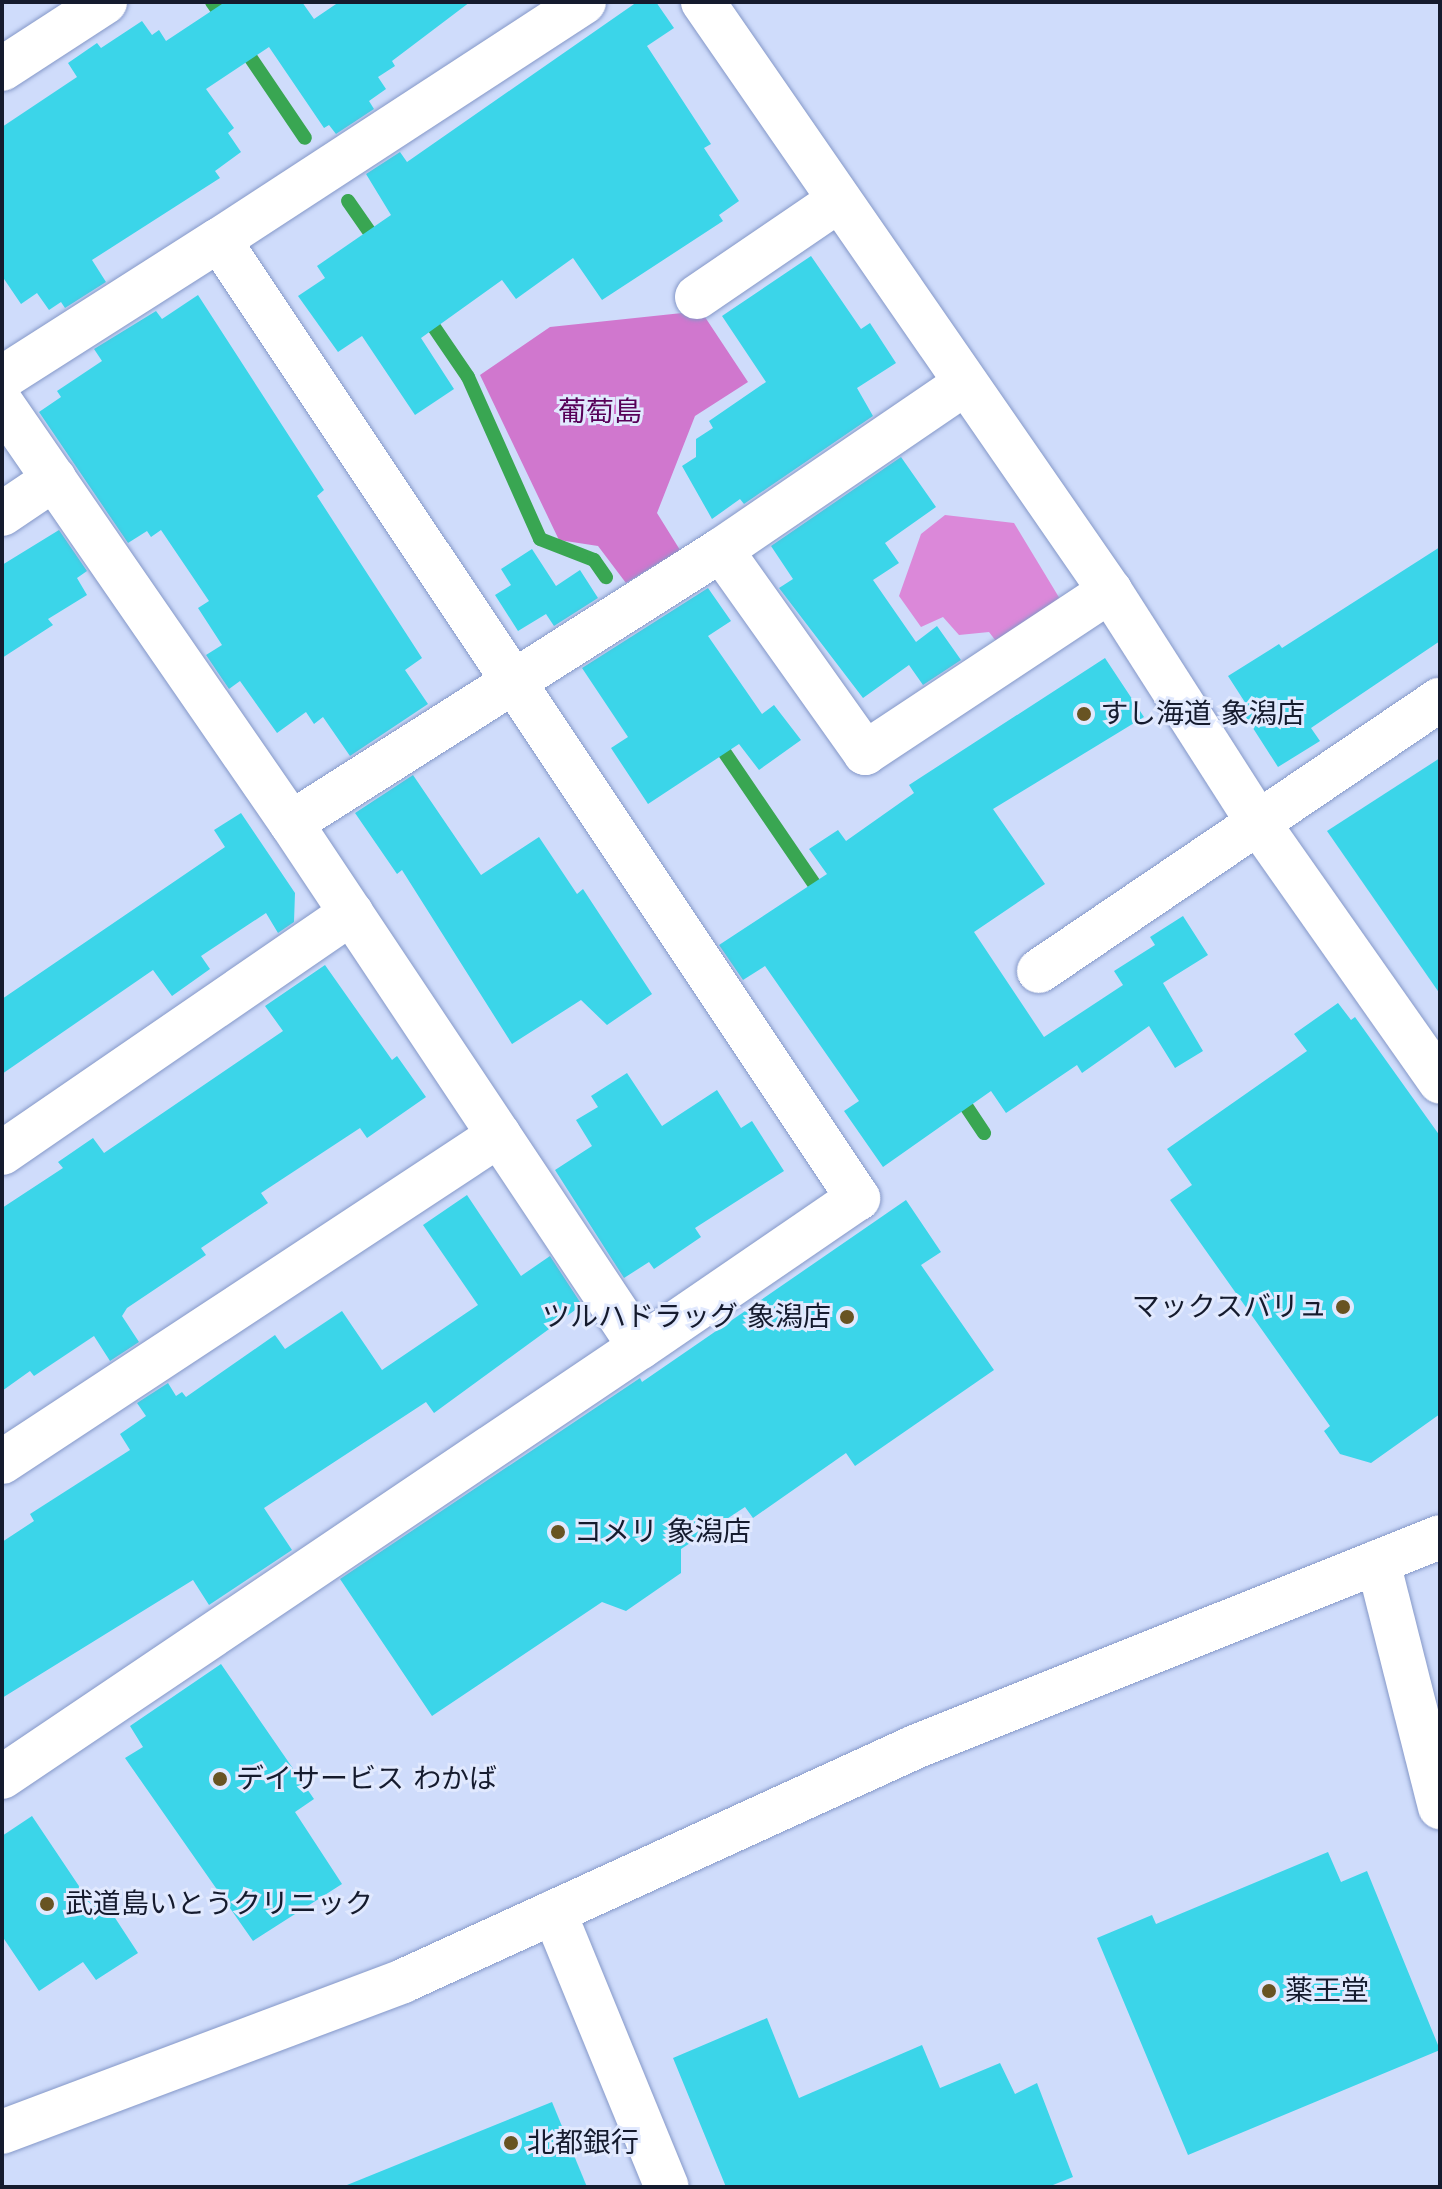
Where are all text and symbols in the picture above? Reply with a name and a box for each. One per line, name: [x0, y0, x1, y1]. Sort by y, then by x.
park label: 葡萄島: [558, 395, 642, 429]
place label: すし海道 象潟店: [1100, 697, 1305, 731]
marker: すし海道 象潟店: [1075, 705, 1093, 723]
place label: マックスバリュ: [1131, 1290, 1327, 1324]
marker: マックスバリュ: [1334, 1298, 1352, 1316]
place label: ツルハドラッグ 象潟店: [542, 1300, 831, 1334]
marker: ツルハドラッグ 象潟店: [838, 1308, 856, 1326]
place label: コメリ 象潟店: [574, 1515, 751, 1549]
marker: コメリ 象潟店: [549, 1523, 567, 1541]
place label: デイサービス わかば: [236, 1762, 497, 1796]
marker: デイサービス わかば: [211, 1770, 229, 1788]
place label: 武道島いとうクリニック: [65, 1887, 373, 1921]
marker: 武道島いとうクリニック: [36, 1893, 58, 1915]
place label: 薬王堂: [1285, 1974, 1369, 2008]
marker: 薬王堂: [1260, 1982, 1278, 2000]
place label: 北都銀行: [527, 2126, 639, 2160]
marker: 北都銀行: [502, 2134, 520, 2152]

